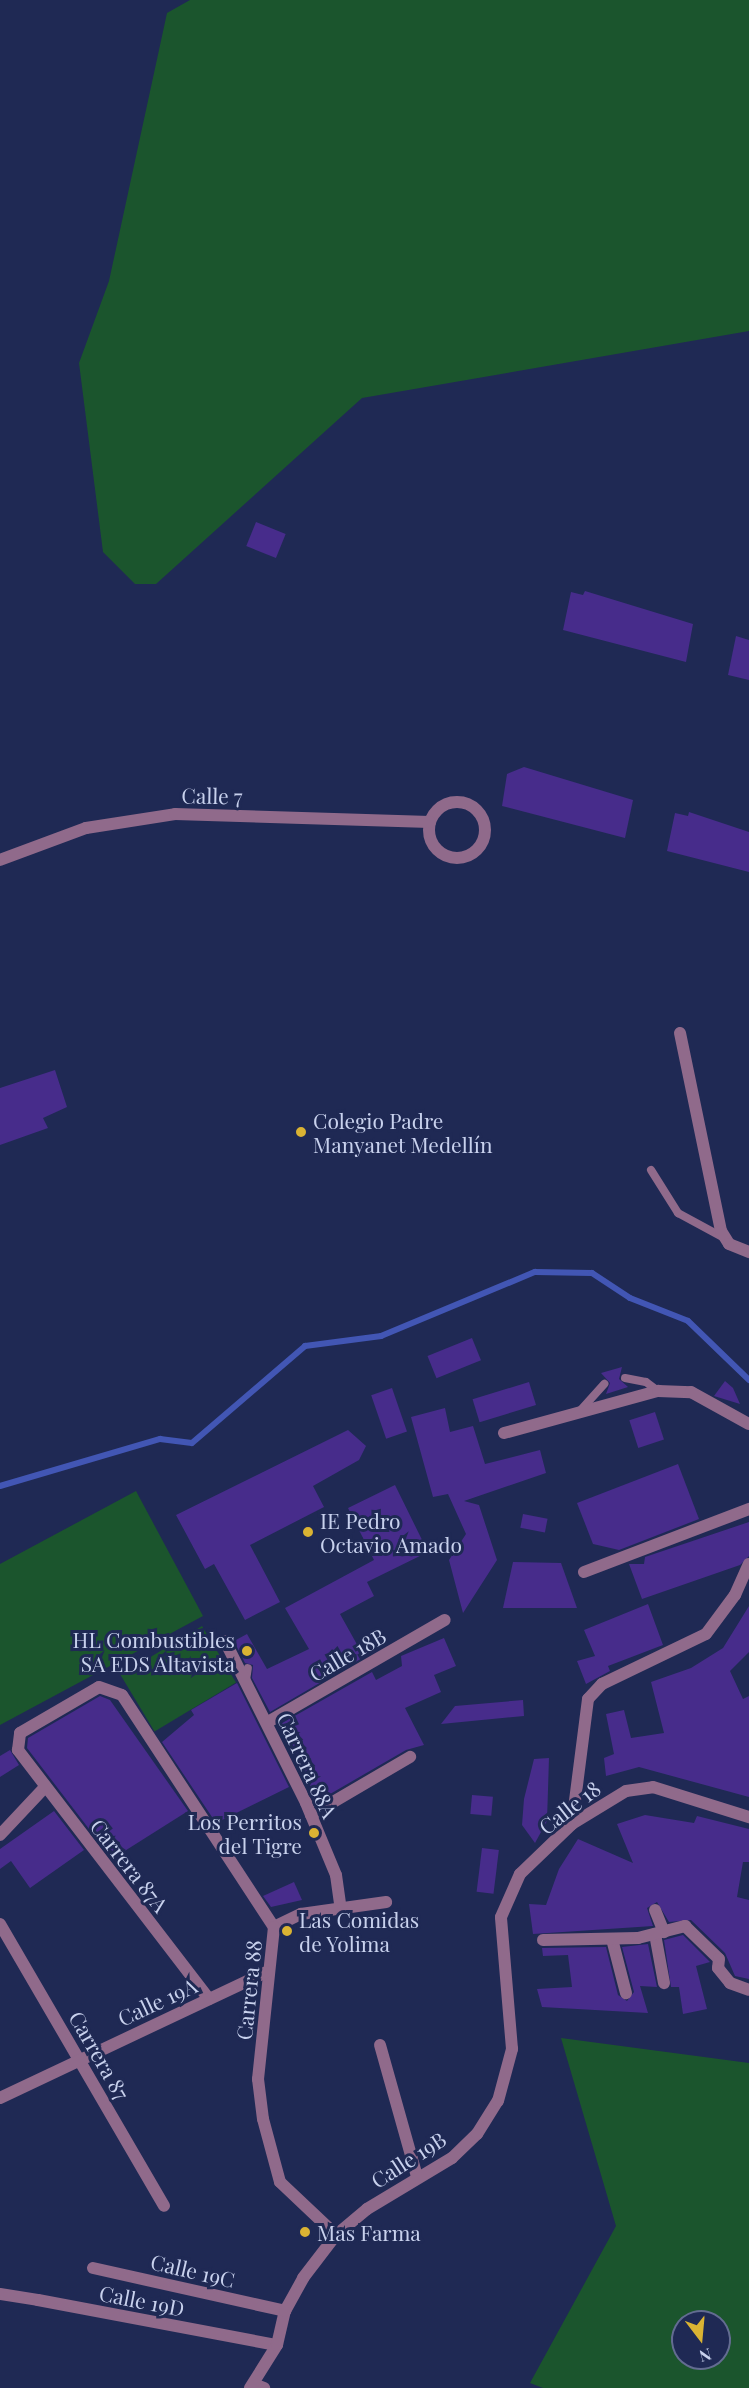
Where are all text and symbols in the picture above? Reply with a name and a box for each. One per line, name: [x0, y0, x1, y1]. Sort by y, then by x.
street label: Calle 7: [181, 782, 243, 808]
place label: Colegio Padre Manyanet Medellín: [313, 1107, 493, 1157]
marker: Colegio Padre Manyanet Medellín: [294, 1125, 308, 1139]
place label: IE Pedro Octavio Amado: [320, 1507, 463, 1557]
marker: IE Pedro Octavio Amado: [301, 1525, 315, 1539]
street label: Calle 18B: [304, 1622, 390, 1686]
place label: HL Combustibles SA EDS Altavista: [73, 1626, 235, 1676]
marker: HL Combustibles SA EDS Altavista: [240, 1644, 254, 1658]
street label: Carrera 88A: [273, 1708, 343, 1822]
street label: Calle 18: [533, 1775, 605, 1839]
place label: Los Perritos del Tigre: [188, 1808, 302, 1858]
street label: Carrera 87A: [86, 1813, 174, 1917]
marker: Los Perritos del Tigre: [307, 1826, 321, 1840]
place label: Las Comidas de Yolima: [299, 1906, 419, 1956]
marker: Las Comidas de Yolima: [280, 1924, 294, 1938]
street label: Carrera 88: [230, 1939, 266, 2041]
street label: Calle 19A: [113, 1972, 201, 2030]
street label: Carrera 87: [65, 2006, 135, 2104]
street label: Calle 19B: [366, 2126, 450, 2192]
place label: Mas Farma: [317, 2219, 421, 2245]
marker: Mas Farma: [298, 2225, 312, 2239]
street label: Calle 19C: [149, 2248, 237, 2292]
street label: Calle 19D: [97, 2279, 187, 2321]
north arrow: [671, 2310, 731, 2370]
text: N: [697, 2344, 714, 2368]

